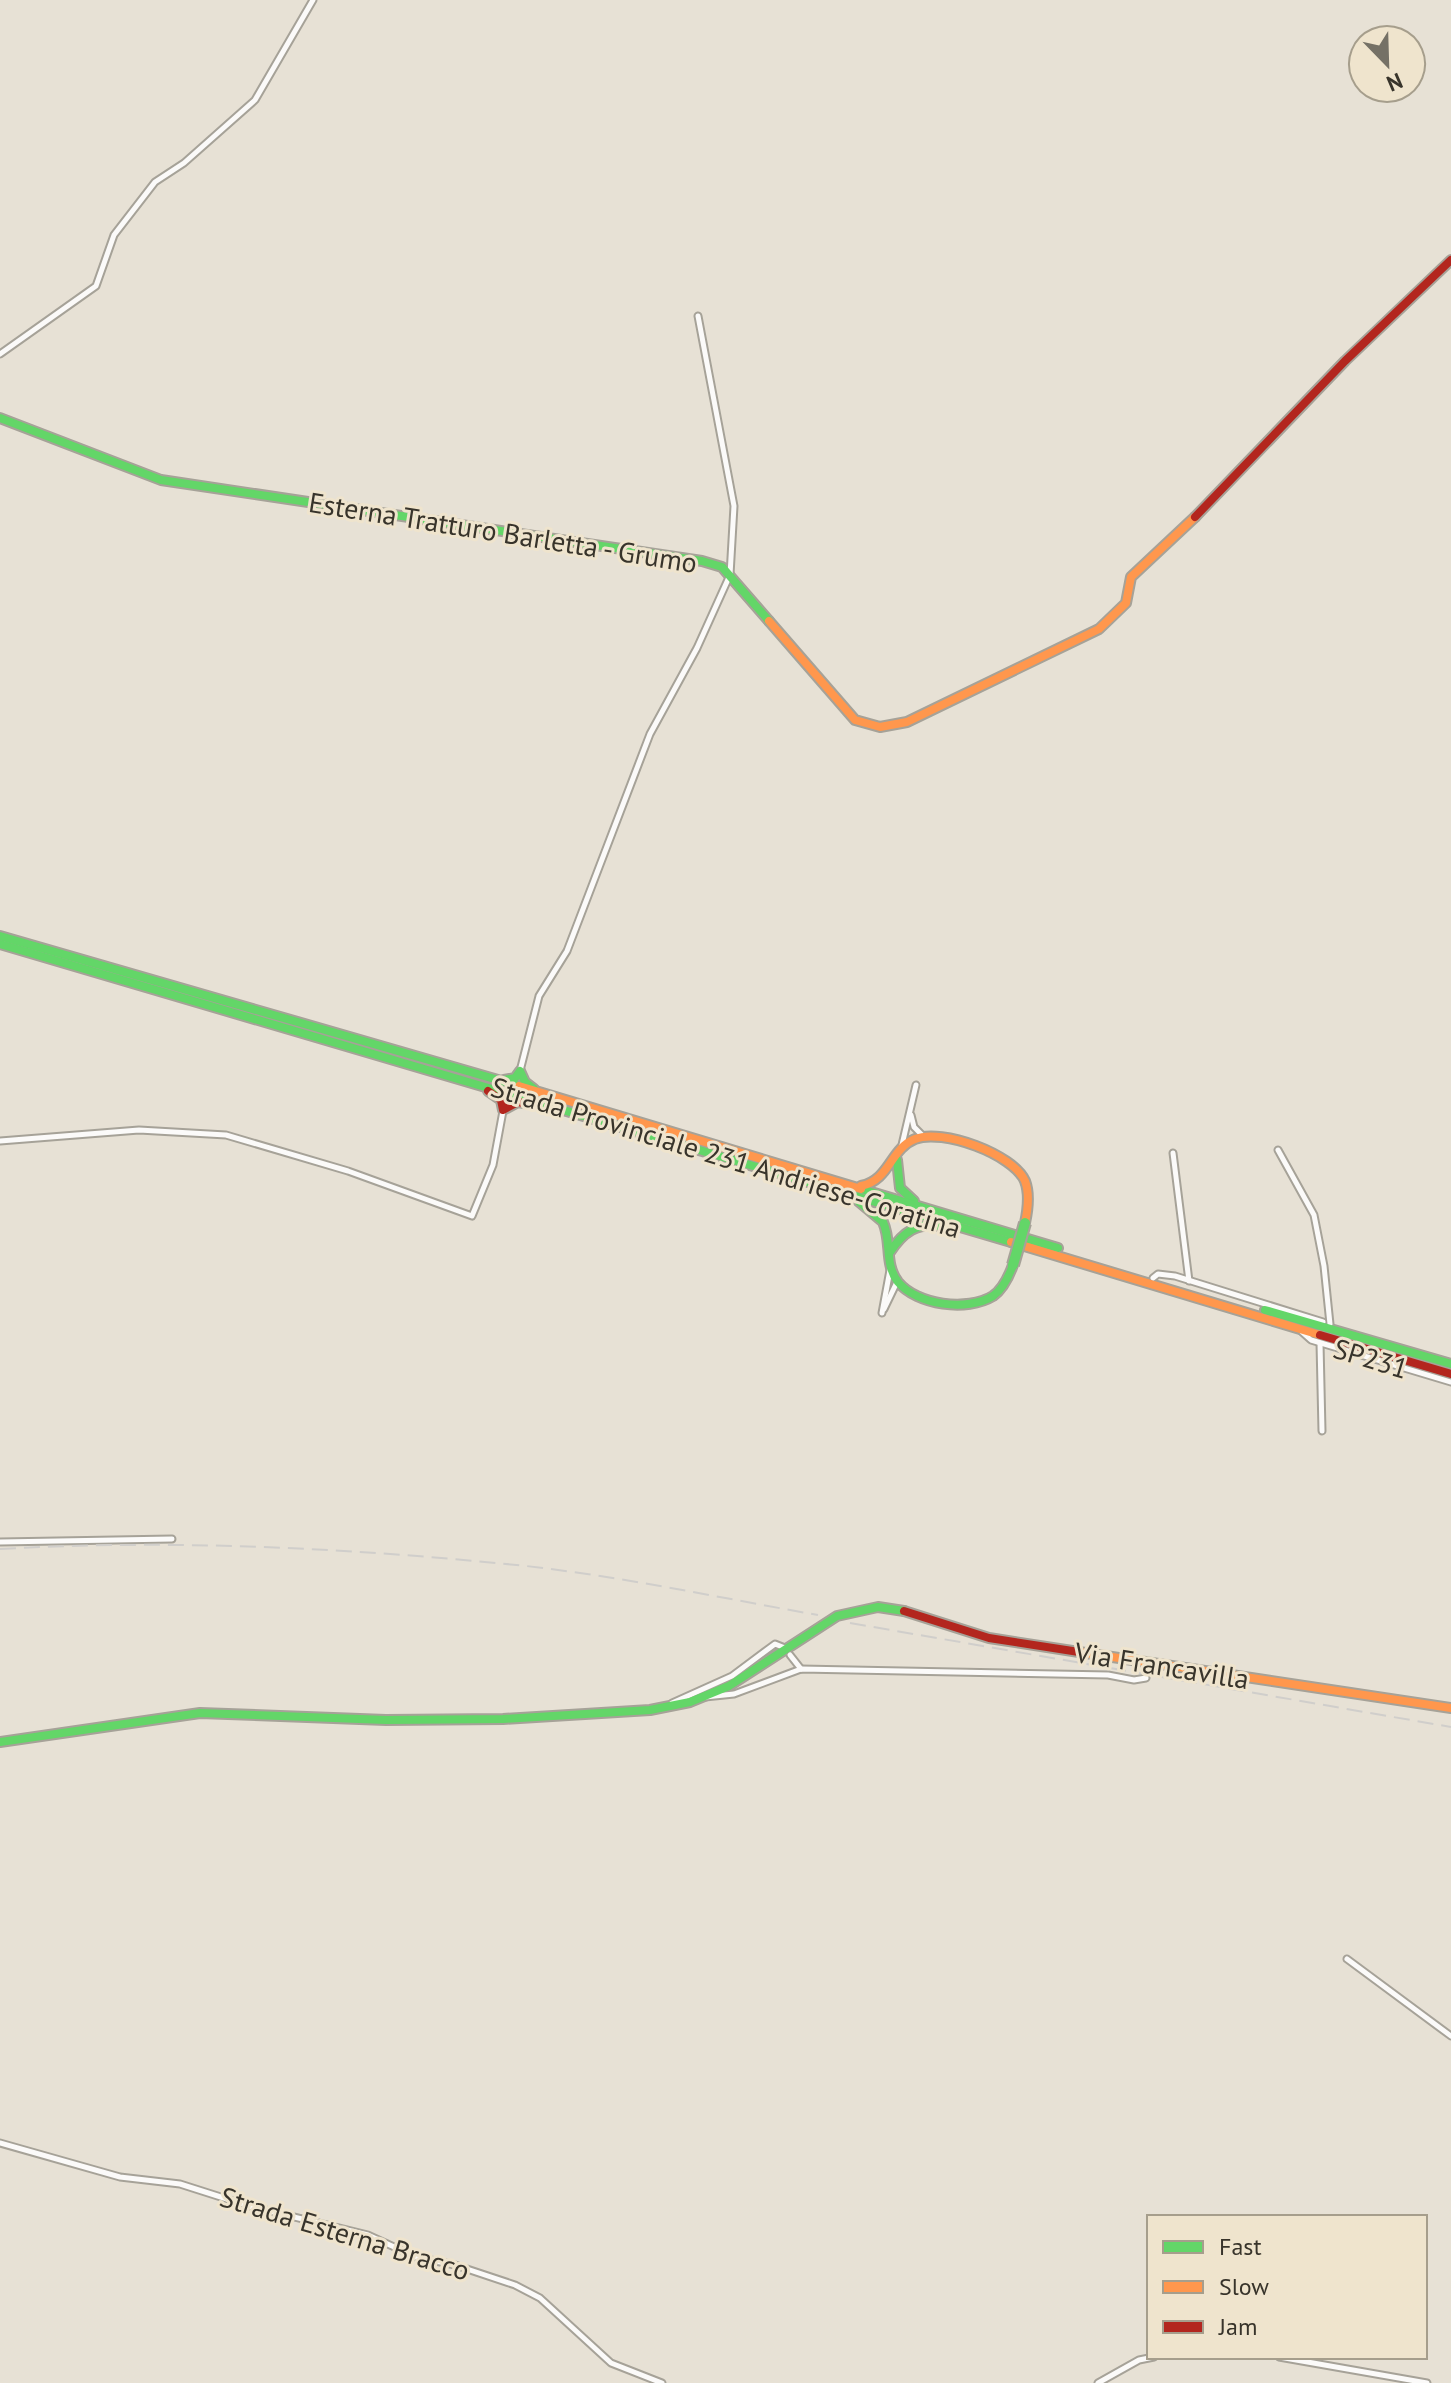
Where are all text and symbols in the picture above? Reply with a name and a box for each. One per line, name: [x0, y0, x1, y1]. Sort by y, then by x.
north arrow: [1347, 24, 1427, 104]
text: N: [1383, 67, 1407, 98]
street label: Esterna Tratturo Barletta - Grumo: [306, 483, 700, 581]
street label: Strada Provinciale 231 Andriese-Coratina: [487, 1068, 965, 1246]
street label: SP231: [1329, 1329, 1413, 1387]
street label: Via Francavilla: [1071, 1633, 1252, 1697]
street label: Strada Esterna Bracco: [216, 2177, 474, 2289]
legend: [1147, 2215, 1427, 2359]
text: Fast: [1219, 2231, 1262, 2262]
text: Slow: [1219, 2271, 1269, 2302]
text: Jam: [1218, 2311, 1257, 2342]

